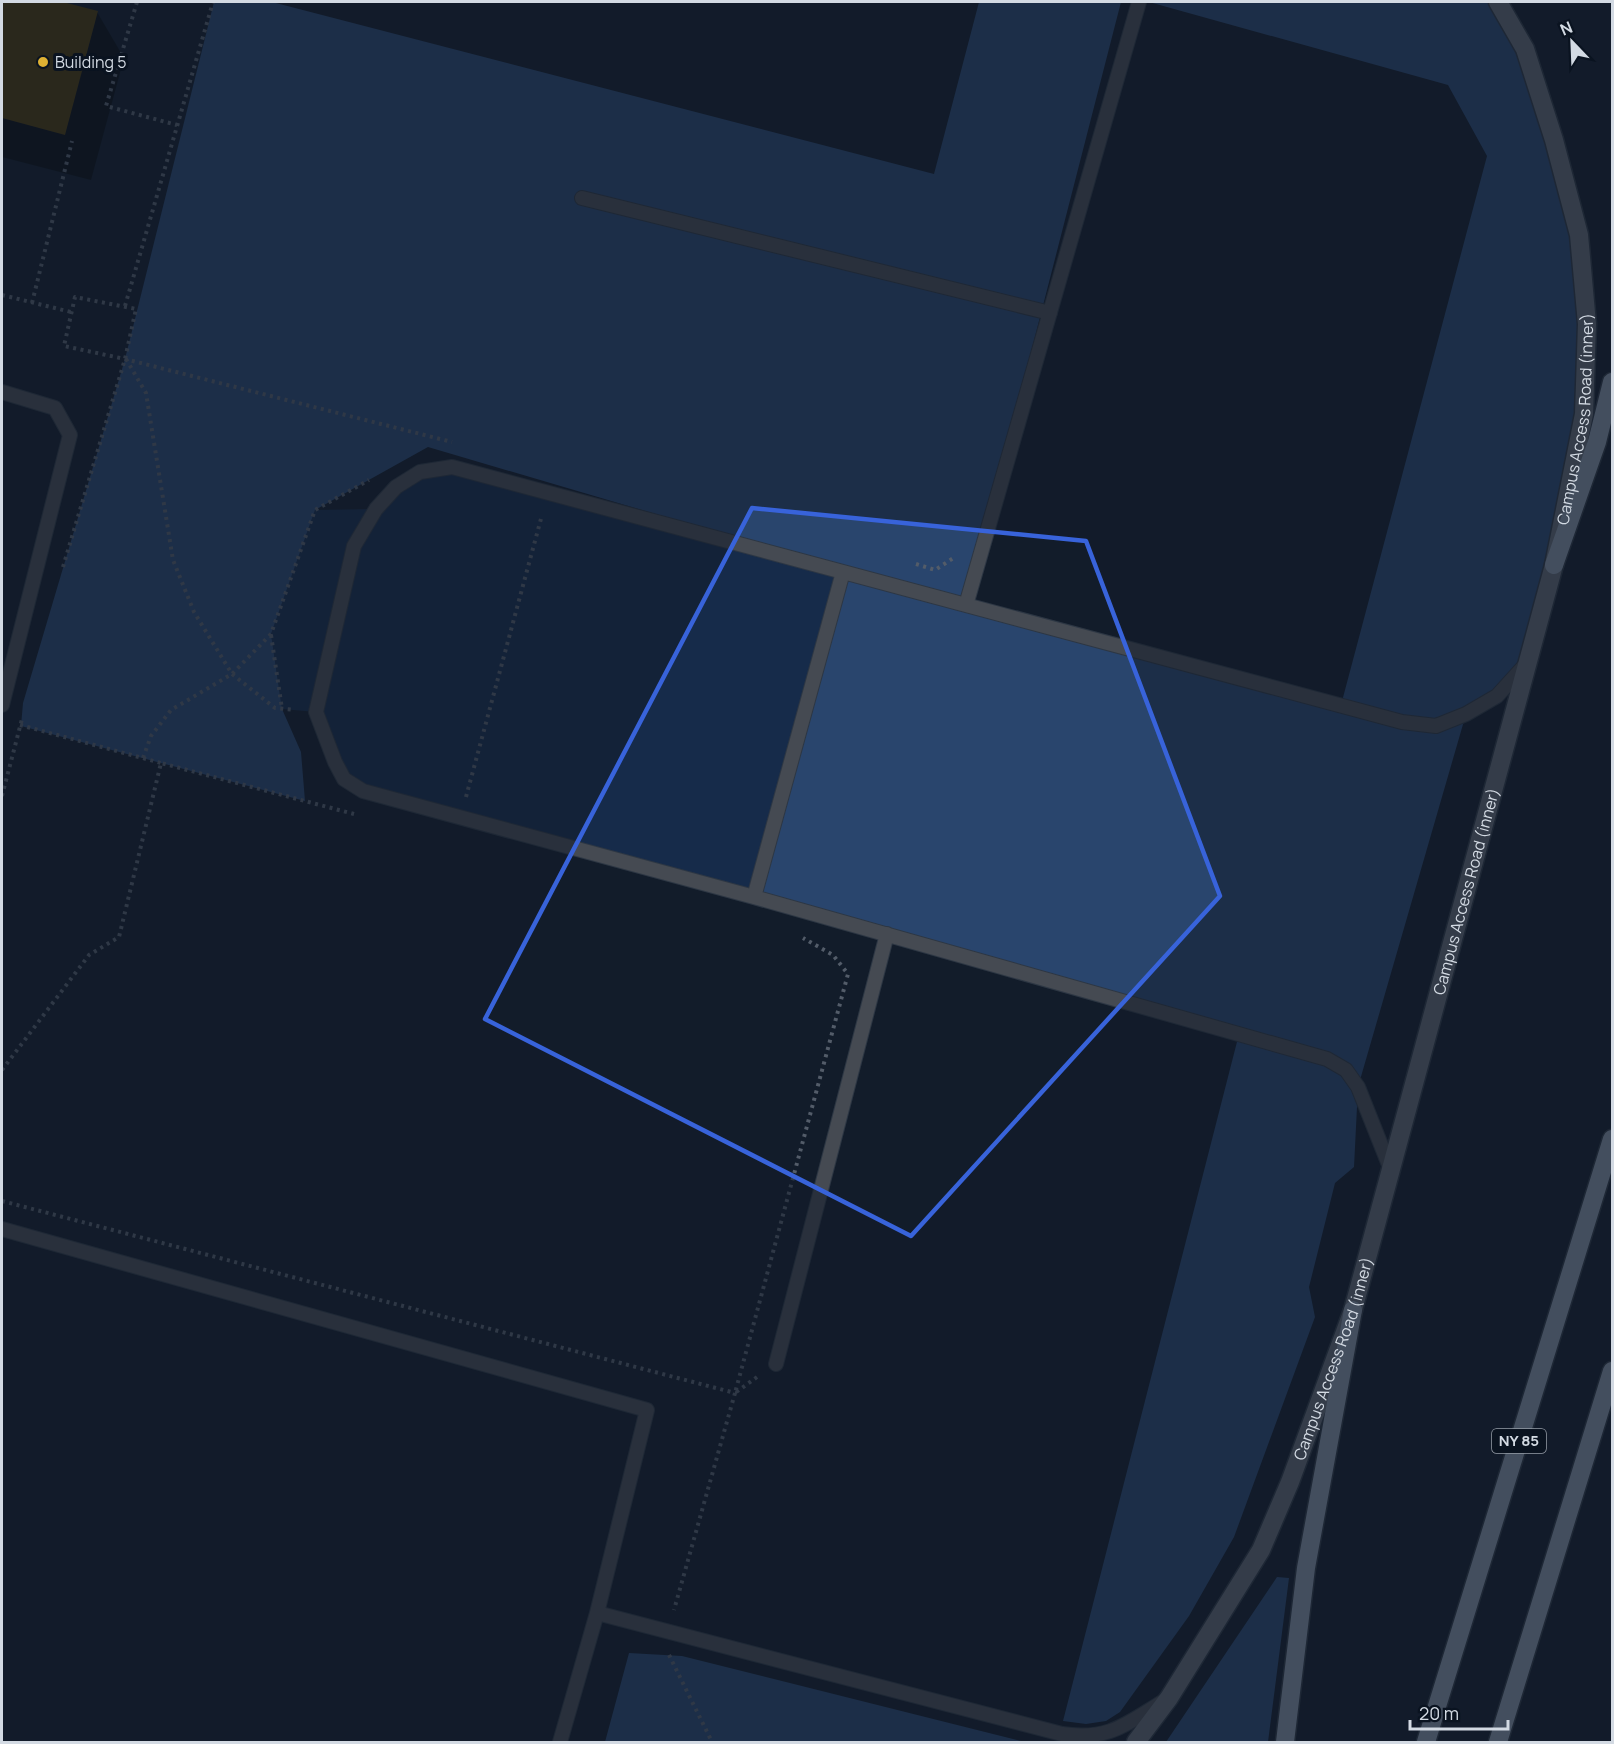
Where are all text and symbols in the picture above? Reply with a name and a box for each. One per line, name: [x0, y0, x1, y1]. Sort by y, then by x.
north arrow: [1542, 12, 1602, 72]
text: N: [1557, 16, 1576, 41]
place label: Building 5: [55, 51, 126, 73]
marker: Building 5: [36, 55, 50, 69]
street label: Campus Access Road (inner): [1551, 312, 1598, 527]
street label: Campus Access Road (inner): [1428, 785, 1504, 997]
street label: Campus Access Road (inner): [1288, 1255, 1378, 1463]
road number: NY 85: [1492, 1429, 1546, 1453]
scale bar: [1410, 1693, 1508, 1731]
text: 20 m: [1419, 1701, 1459, 1725]

